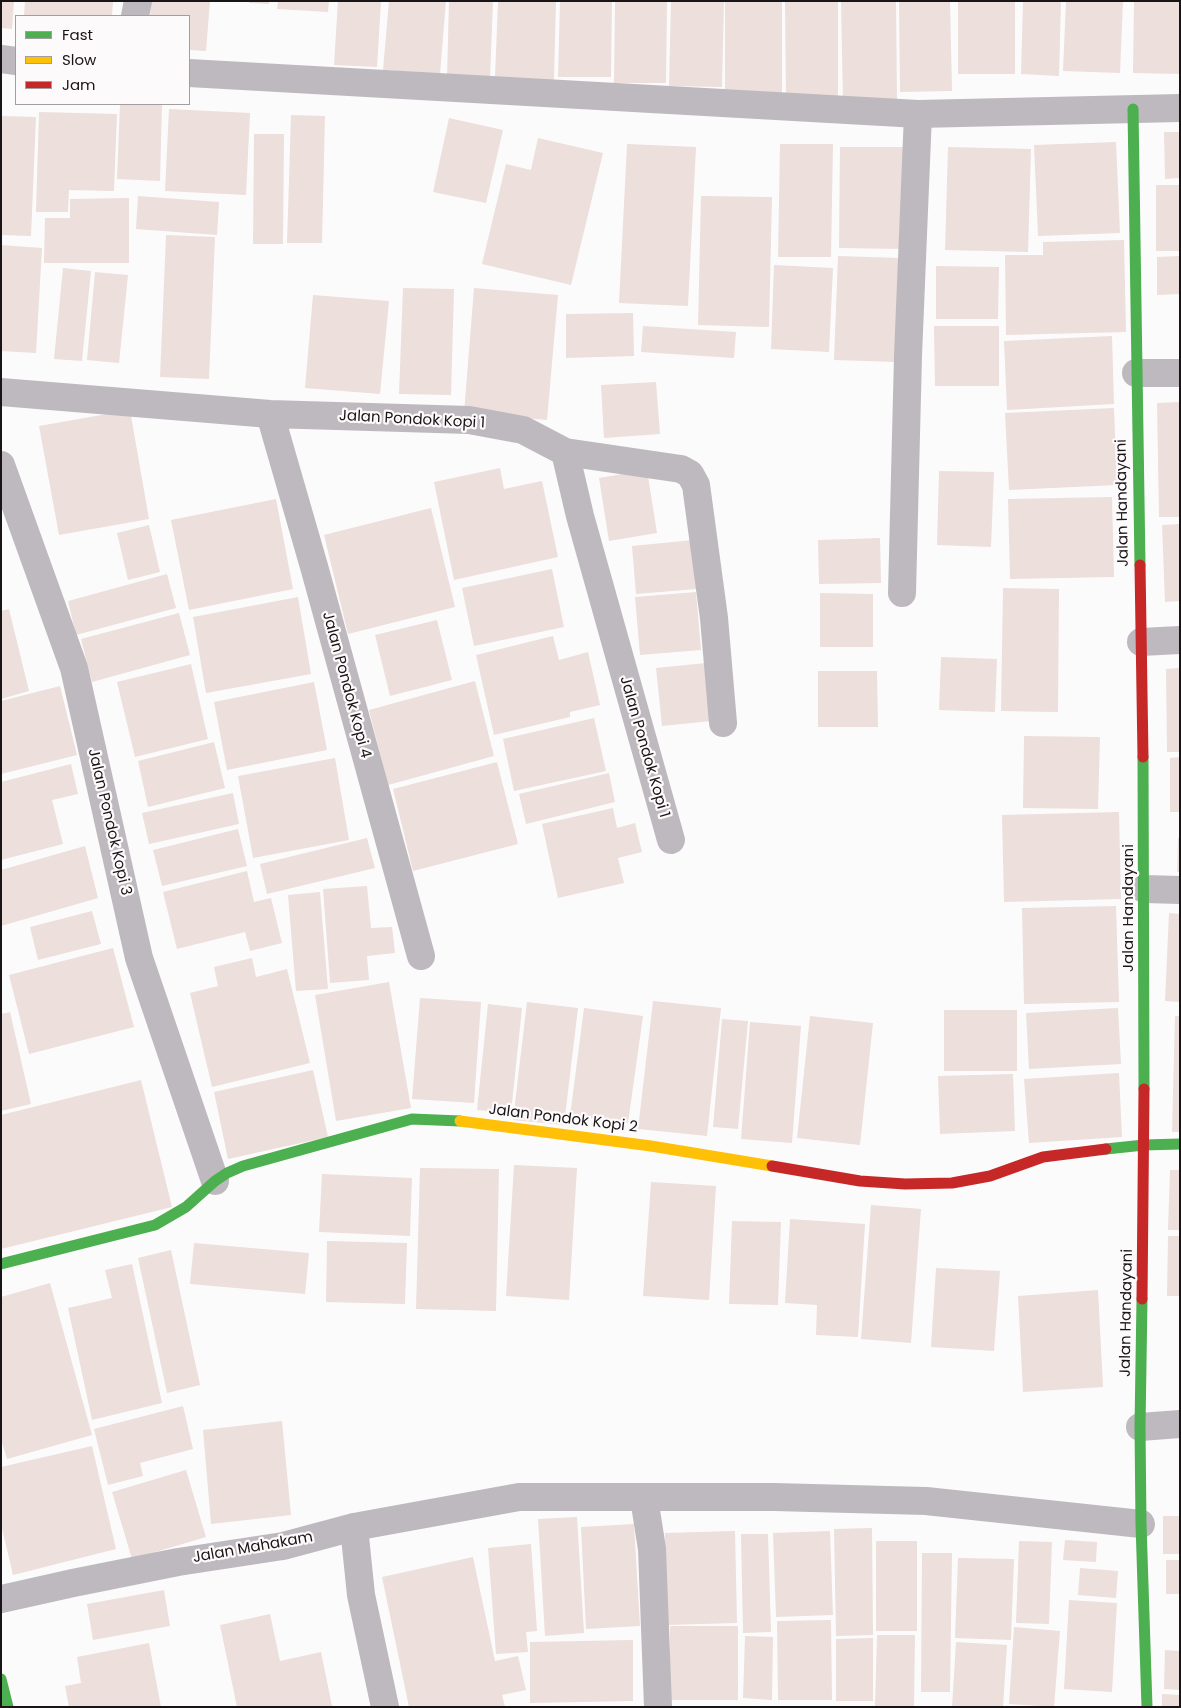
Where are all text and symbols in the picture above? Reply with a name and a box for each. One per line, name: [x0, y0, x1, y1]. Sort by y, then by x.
legend: [15, 15, 190, 105]
text: Fast: [62, 24, 93, 45]
text: Slow: [62, 49, 96, 70]
text: Jam: [62, 74, 96, 95]
street label: Jalan Pondok Kopi 1: [339, 407, 485, 433]
street label: Jalan Handayani: [1113, 439, 1133, 567]
street label: Jalan Pondok Kopi 4: [318, 610, 374, 760]
street label: Jalan Pondok Kopi 1: [615, 674, 673, 820]
street label: Jalan Pondok Kopi 3: [83, 747, 135, 897]
street label: Jalan Handayani: [1120, 844, 1138, 972]
street label: Jalan Pondok Kopi 2: [487, 1101, 639, 1137]
street label: Jalan Handayani: [1117, 1249, 1137, 1377]
street label: Jalan Mahakam: [192, 1529, 314, 1567]

